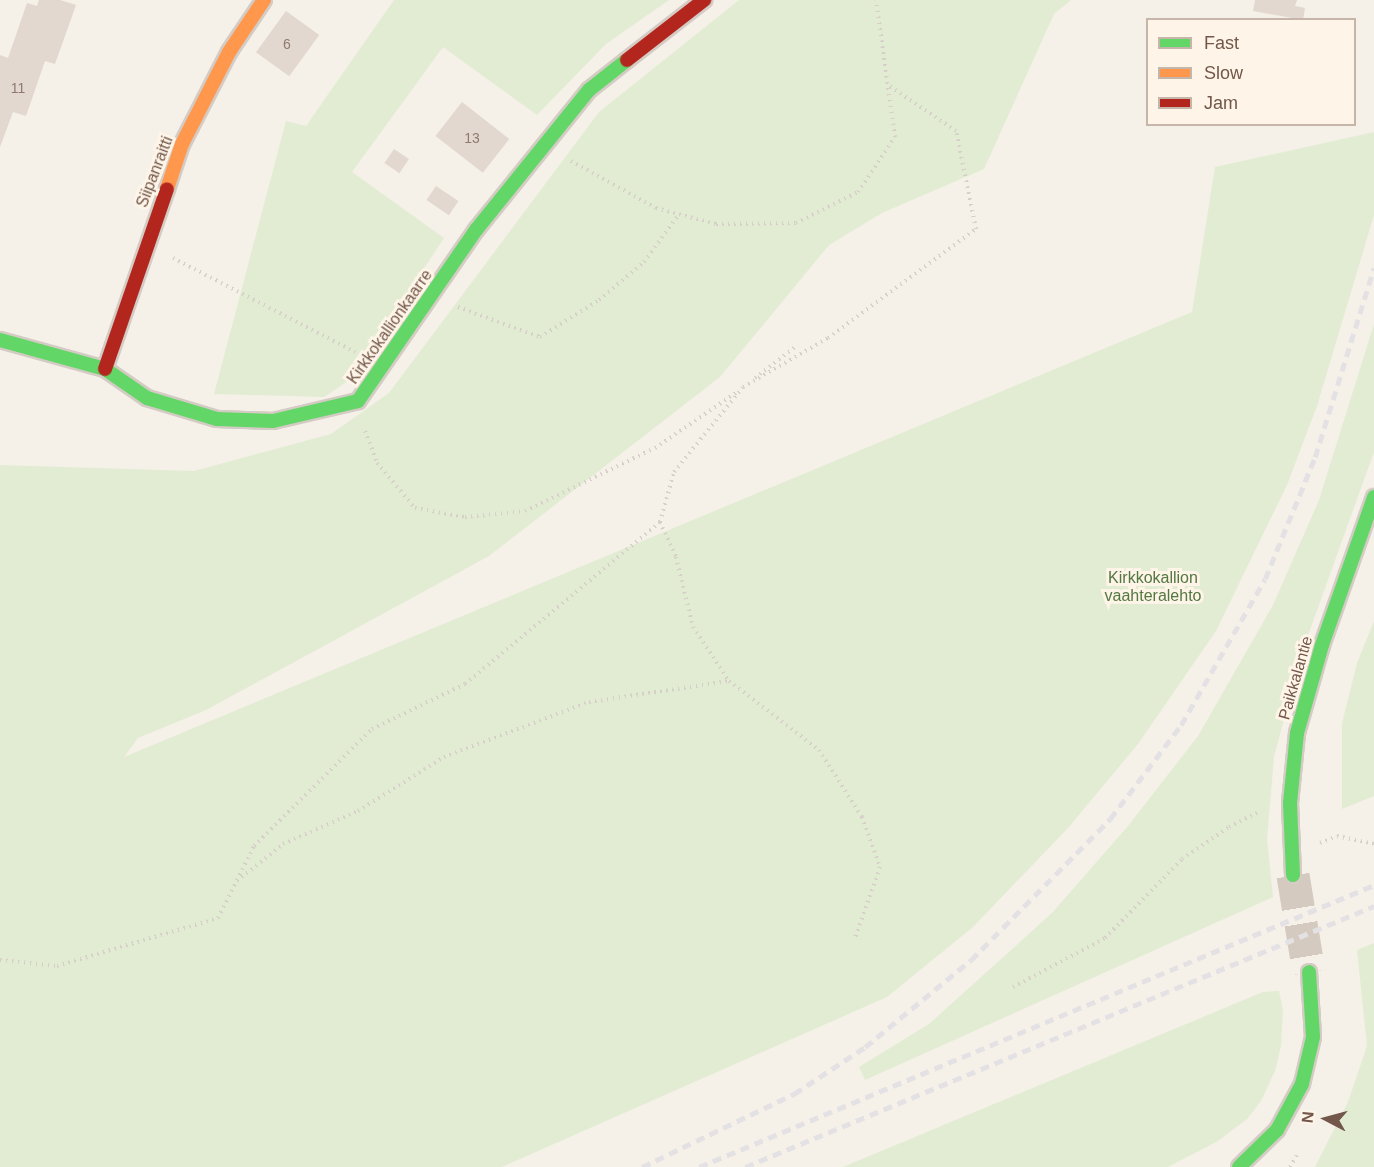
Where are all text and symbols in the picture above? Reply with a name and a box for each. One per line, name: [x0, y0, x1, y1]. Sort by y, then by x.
legend: [1146, 18, 1356, 126]
text: Fast: [1204, 33, 1239, 53]
house number: 6: [283, 36, 291, 52]
text: Slow: [1204, 63, 1243, 83]
house number: 11: [11, 80, 25, 96]
text: Jam: [1204, 93, 1238, 113]
house number: 13: [464, 130, 480, 146]
street label: Siipanraitti: [133, 134, 177, 210]
street label: Kirkkokallionkaarre: [343, 266, 437, 388]
park label: Kirkkokallion vaahteralehto: [1105, 568, 1201, 606]
street label: Paikkalantie: [1275, 634, 1317, 722]
north arrow: [1296, 1089, 1356, 1149]
text: N: [1299, 1110, 1317, 1124]

